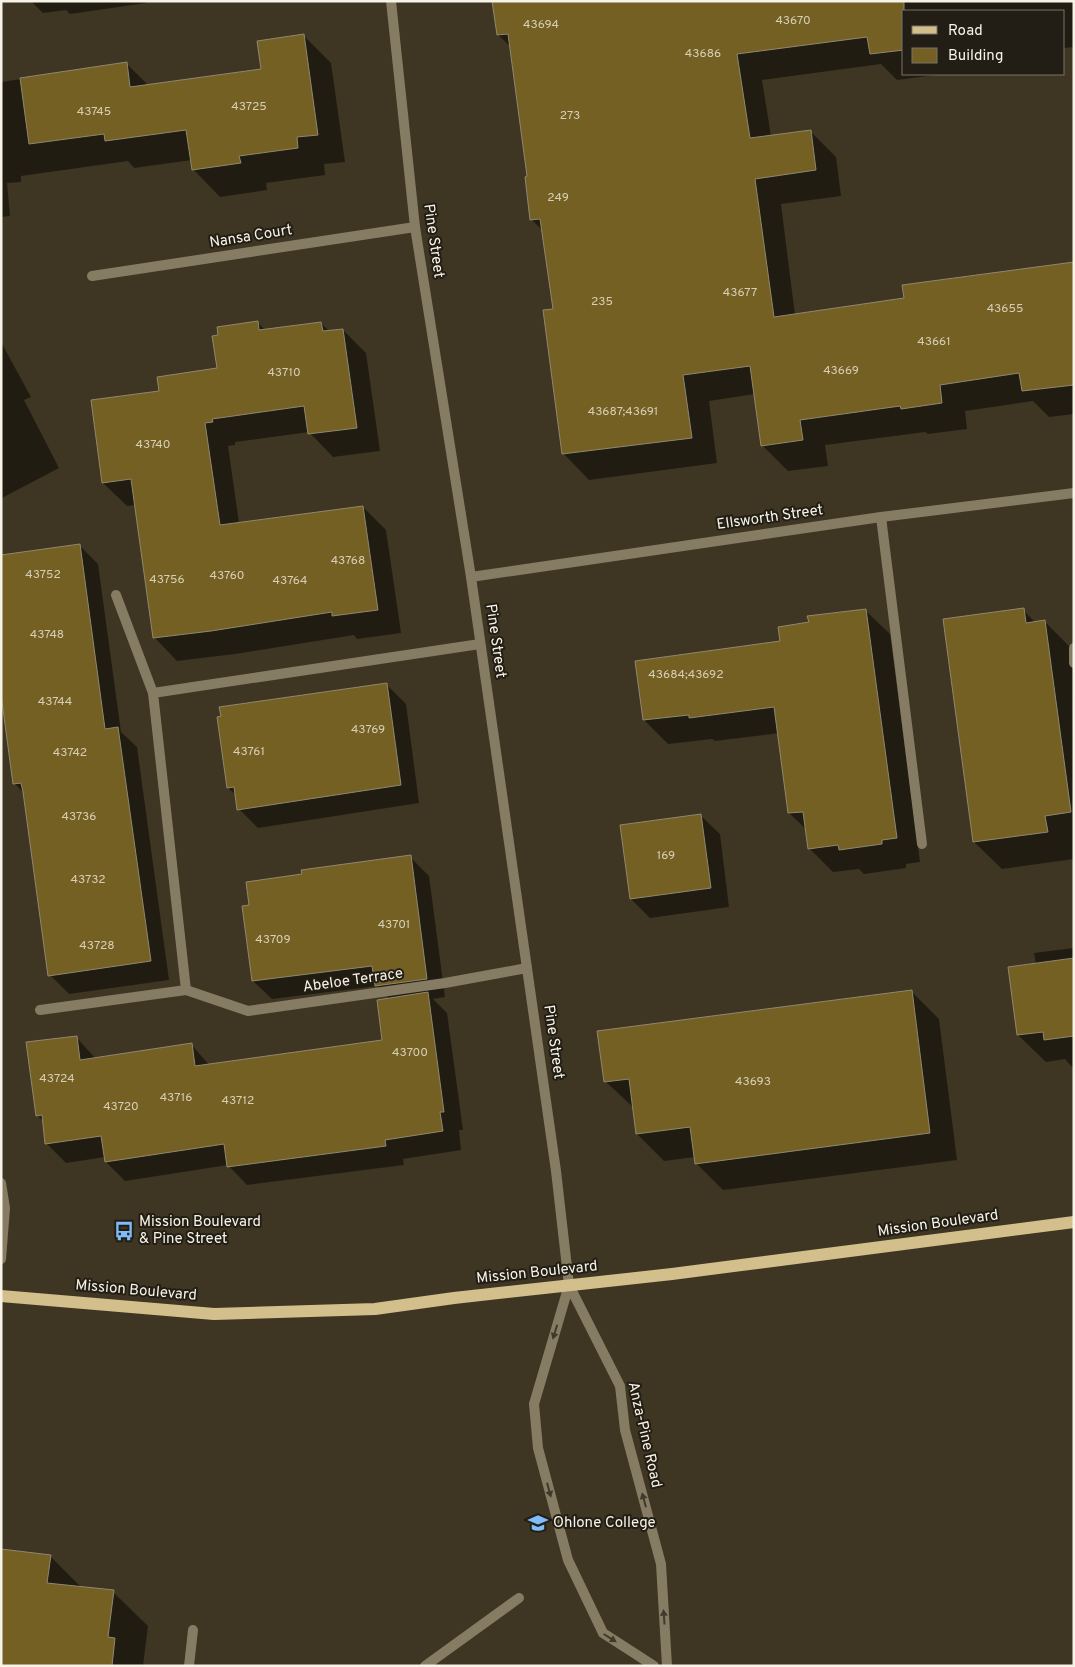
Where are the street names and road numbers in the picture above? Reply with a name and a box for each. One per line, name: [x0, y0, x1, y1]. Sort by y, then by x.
street label: Pine Street: [418, 203, 448, 279]
street label: Nansa Court: [208, 221, 294, 253]
street label: Ellsworth Street: [716, 501, 824, 535]
street label: Pine Street: [480, 603, 510, 679]
street label: Abeloe Terrace: [302, 965, 404, 997]
street label: Pine Street: [538, 1004, 568, 1080]
street label: Mission Boulevard: [876, 1206, 1000, 1242]
street label: Mission Boulevard: [475, 1257, 599, 1289]
street label: Mission Boulevard: [74, 1276, 198, 1306]
street label: Anza-Pine Road: [623, 1380, 665, 1490]

